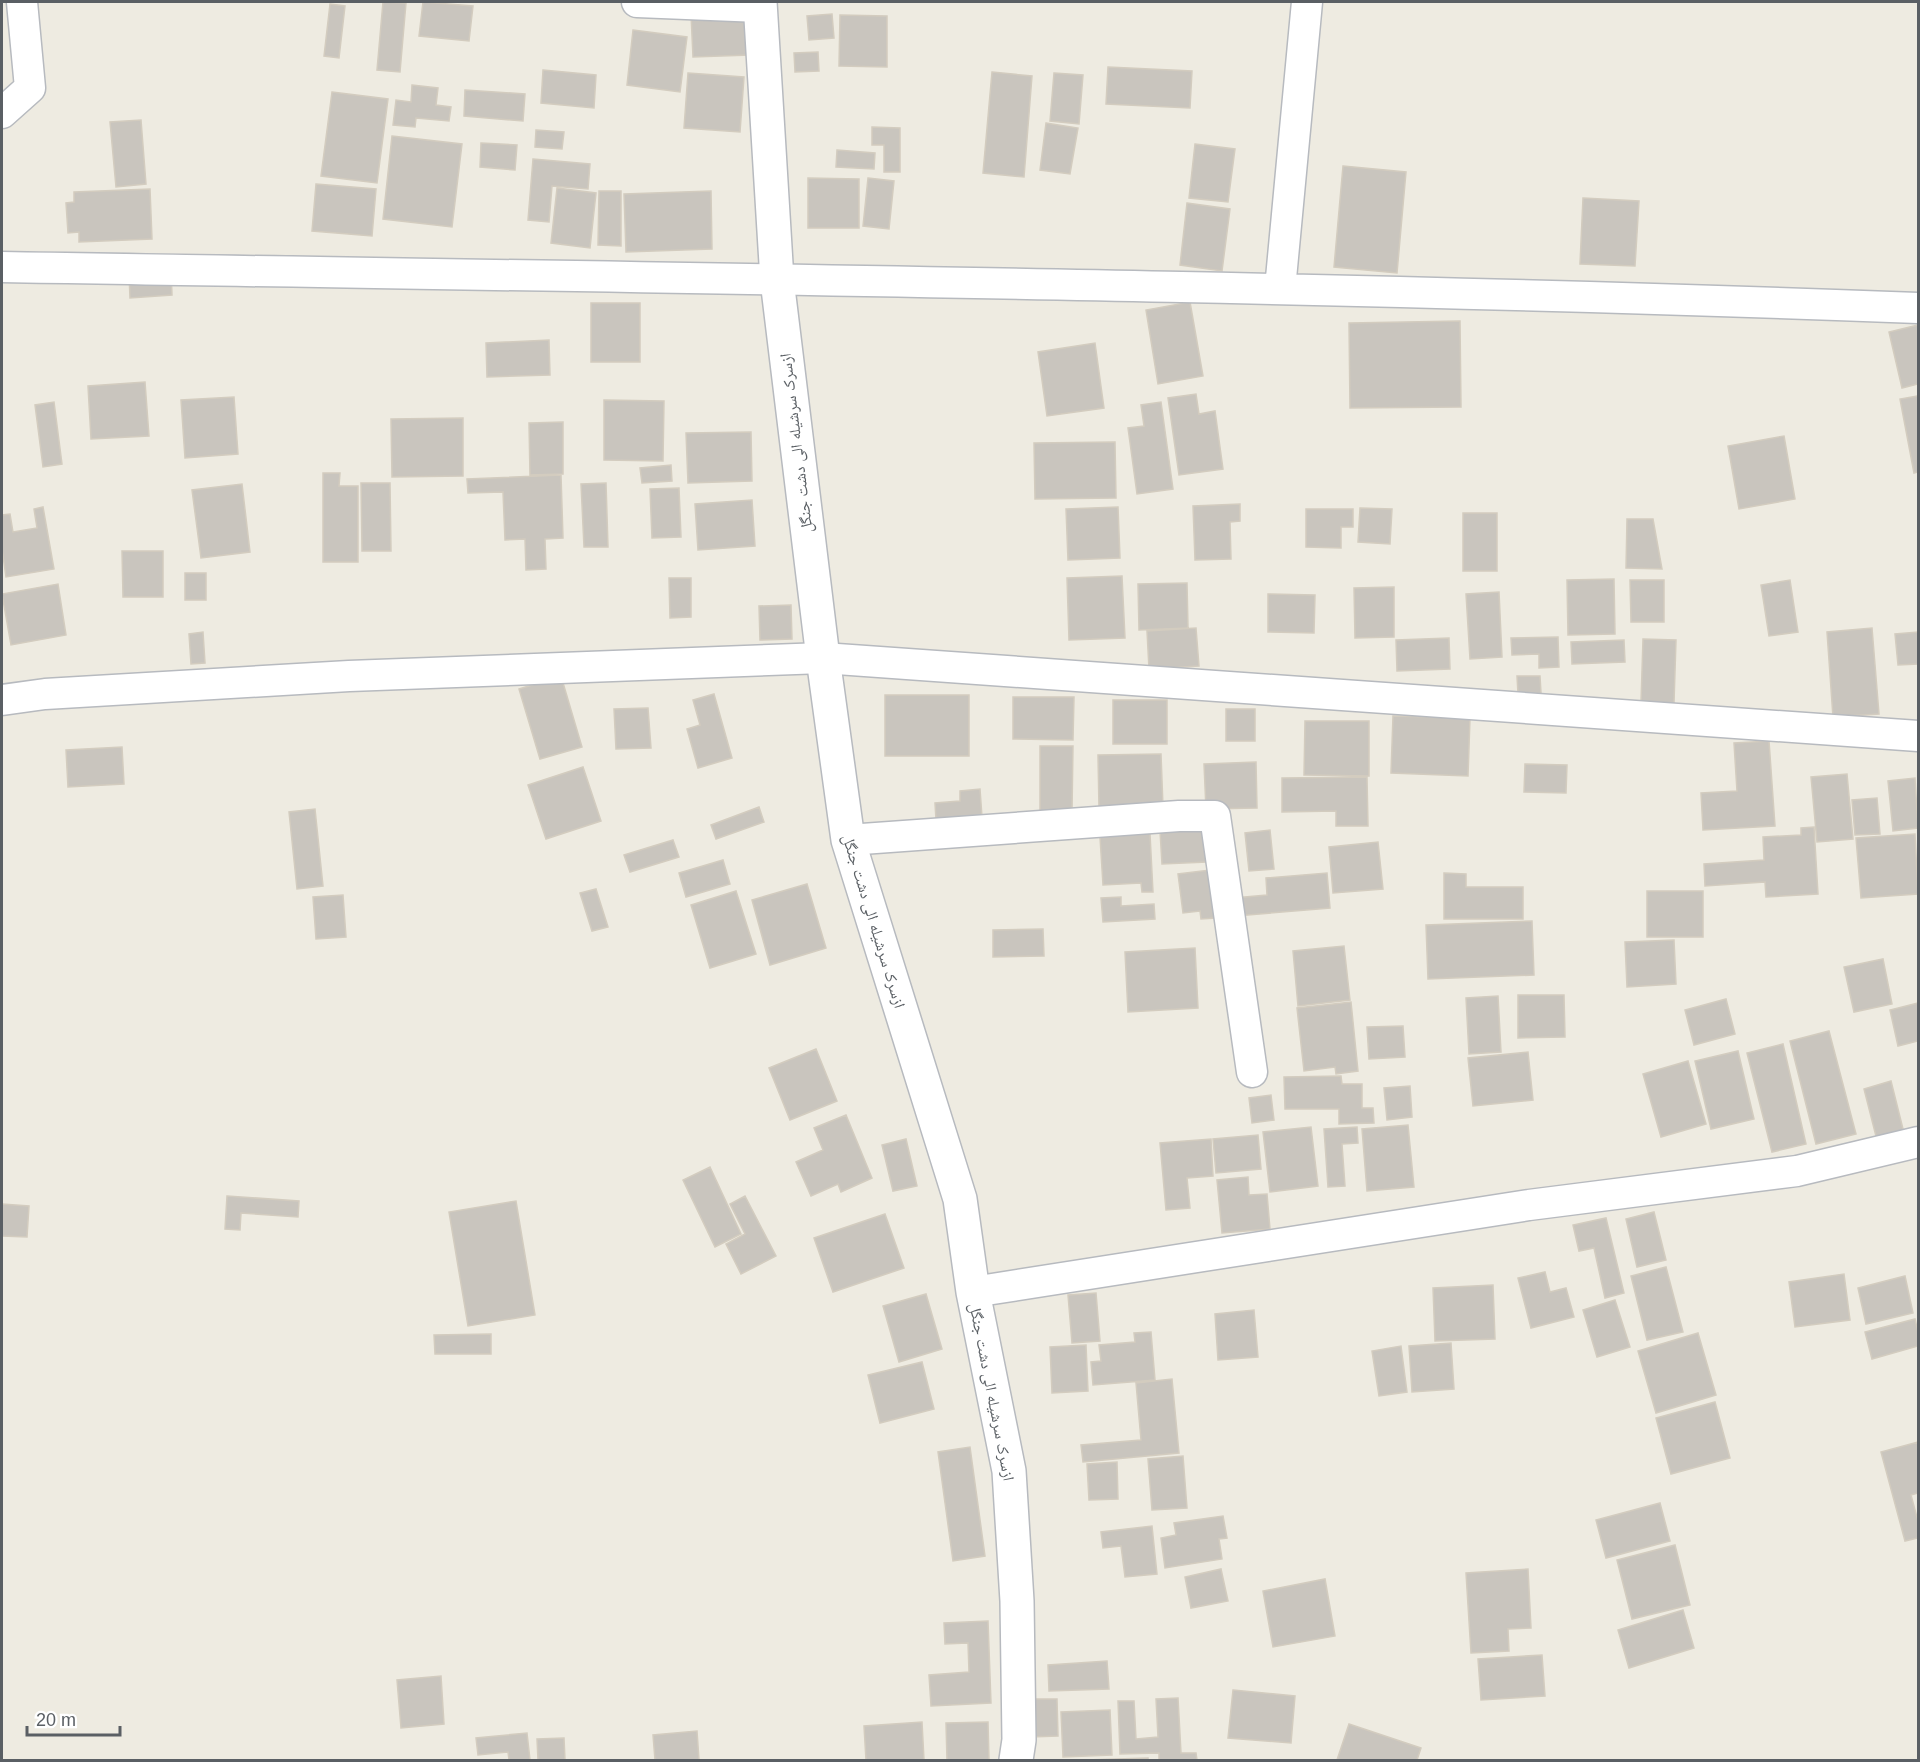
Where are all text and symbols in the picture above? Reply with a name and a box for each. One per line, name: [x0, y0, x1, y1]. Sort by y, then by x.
street label: ازسرک سرشیله الی دشت جنگل: [777, 352, 817, 534]
street label: ازسرک سرشیله الی دشت جنگل: [838, 832, 909, 1011]
street label: ازسرک سرشیله الی دشت جنگل: [964, 1302, 1018, 1483]
scale bar: [27, 1699, 120, 1737]
text: 20 m: [36, 1710, 76, 1730]

